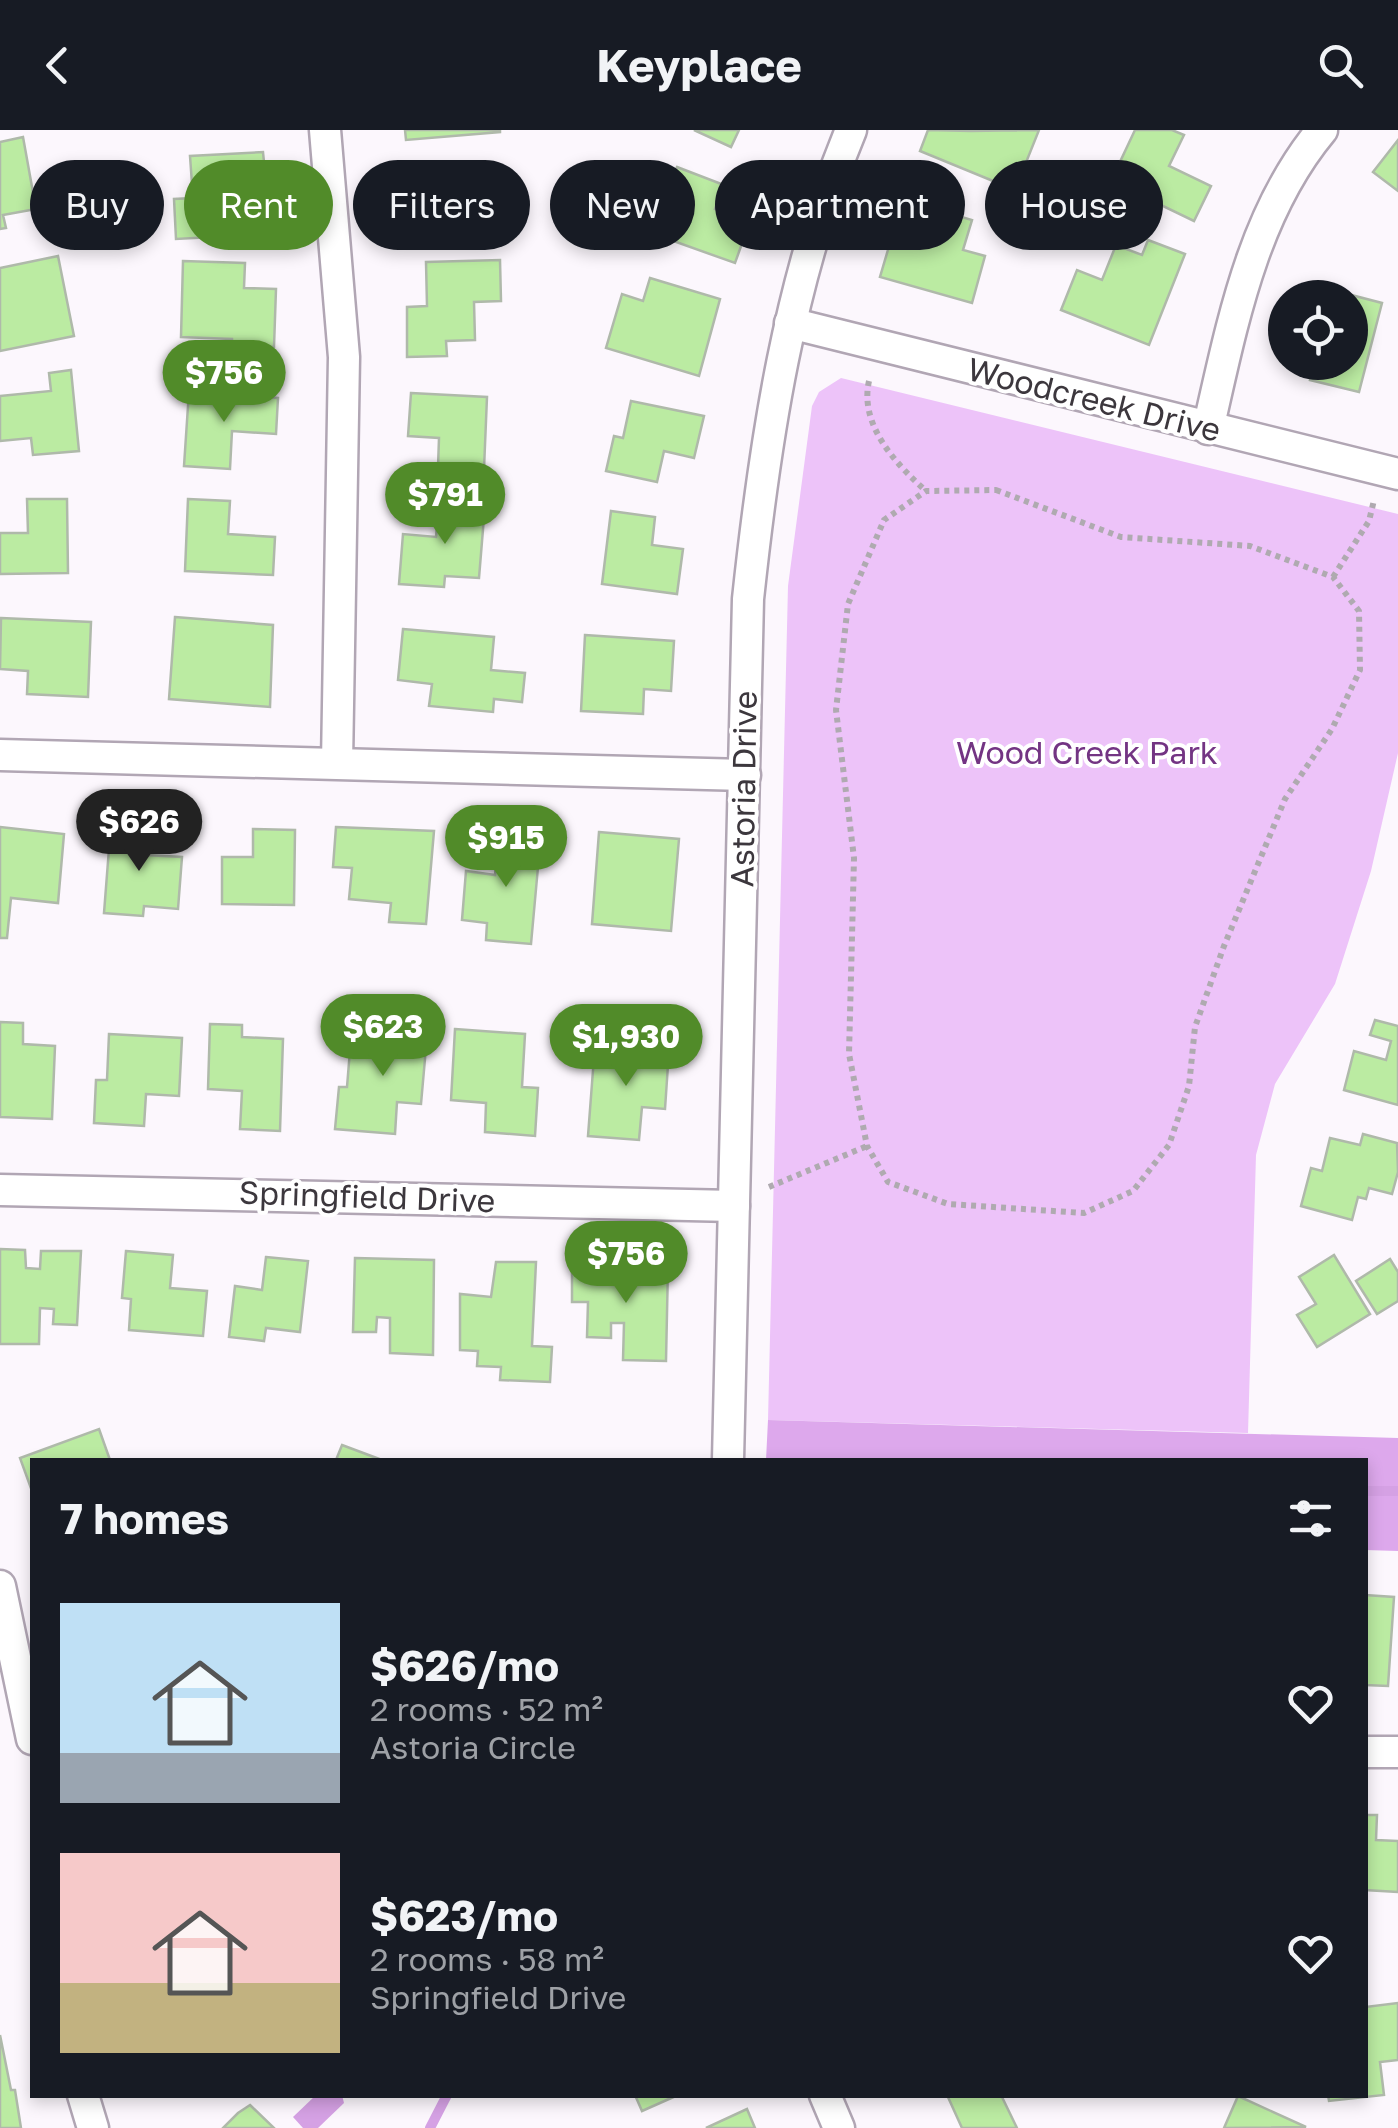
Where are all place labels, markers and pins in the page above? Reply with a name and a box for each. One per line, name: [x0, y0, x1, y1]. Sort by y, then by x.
pin: $756: [165, 340, 283, 425]
pin: $791: [386, 462, 504, 547]
pin: $626: [80, 789, 198, 874]
pin: $915: [447, 805, 565, 890]
pin: $623: [324, 994, 442, 1079]
pin: $1,930: [545, 1004, 707, 1089]
pin: $756: [567, 1221, 685, 1306]

